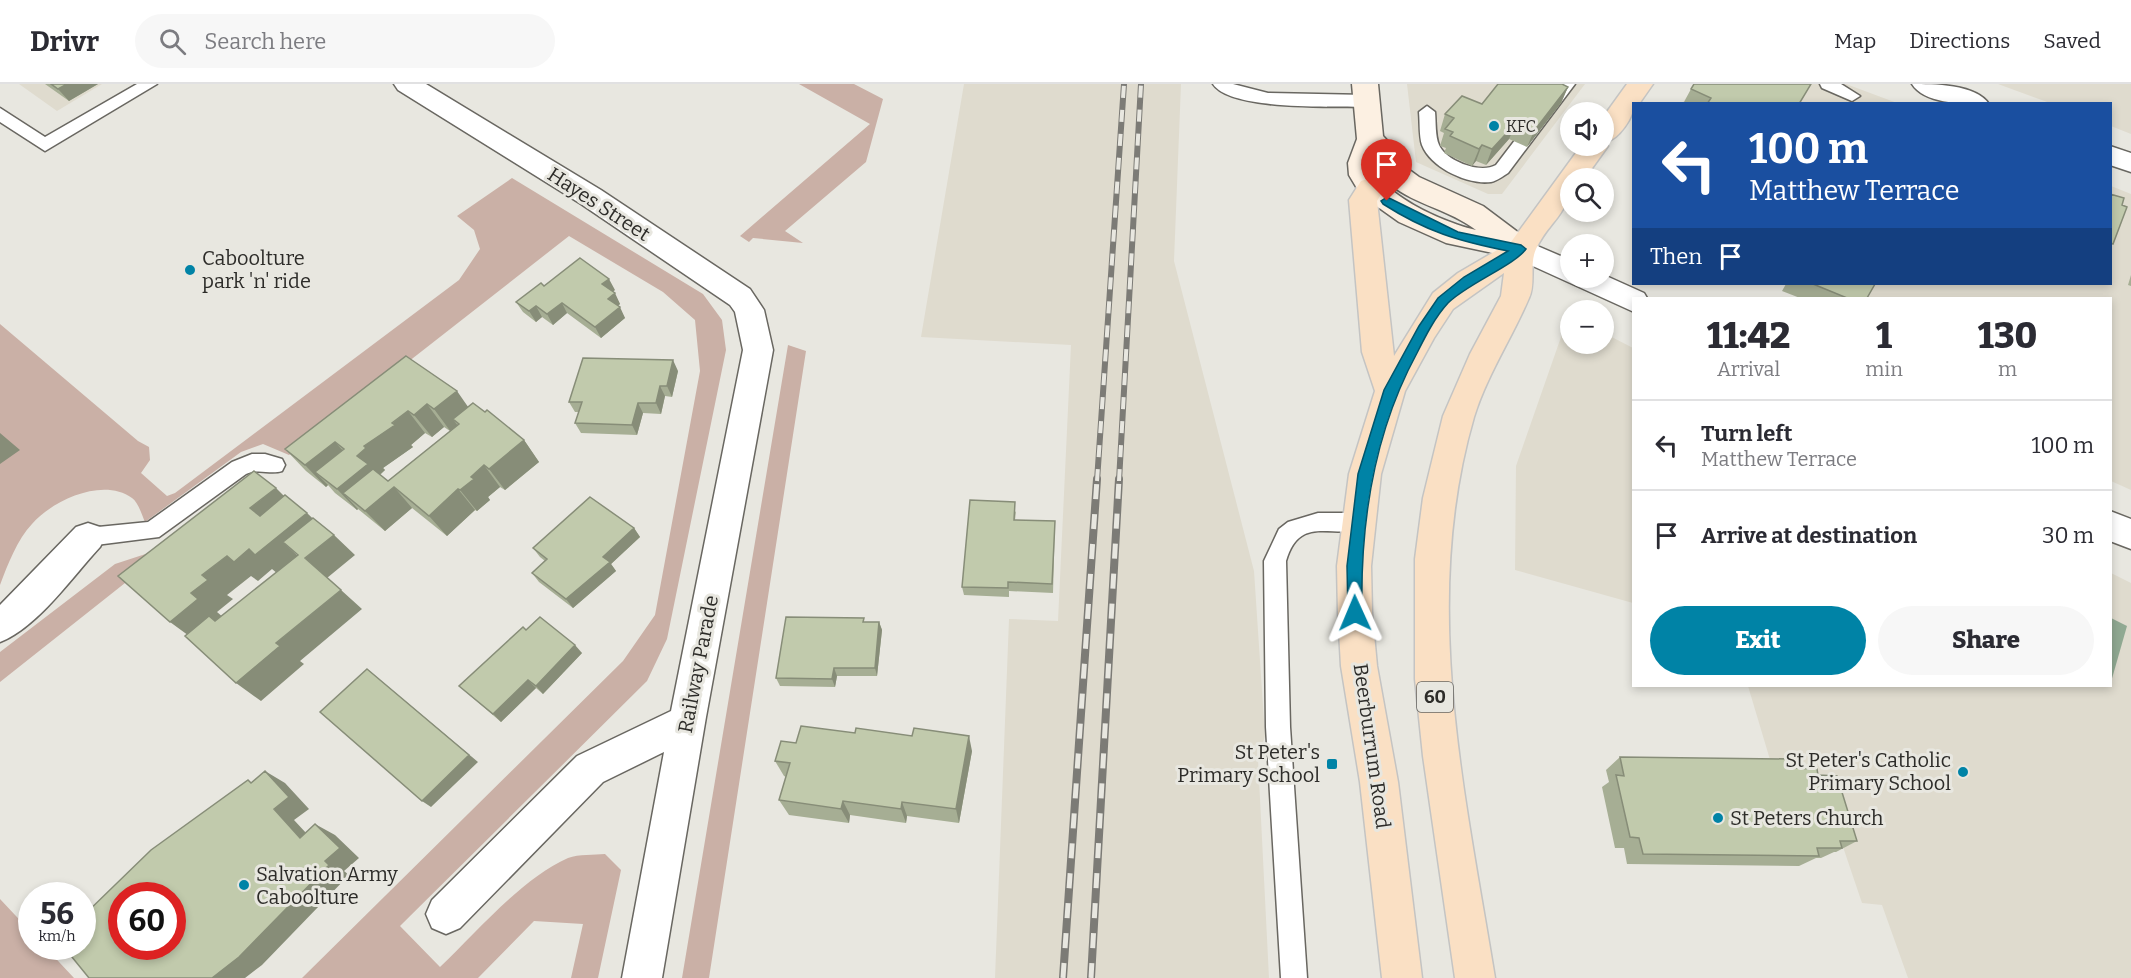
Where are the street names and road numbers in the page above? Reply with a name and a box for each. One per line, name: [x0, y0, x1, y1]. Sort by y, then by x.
street label: Hayes Street: [543, 162, 655, 246]
street label: Railway Parade: [673, 593, 723, 735]
street label: Beerburrum Road: [1349, 662, 1396, 830]
road number: 60: [1417, 682, 1453, 712]

